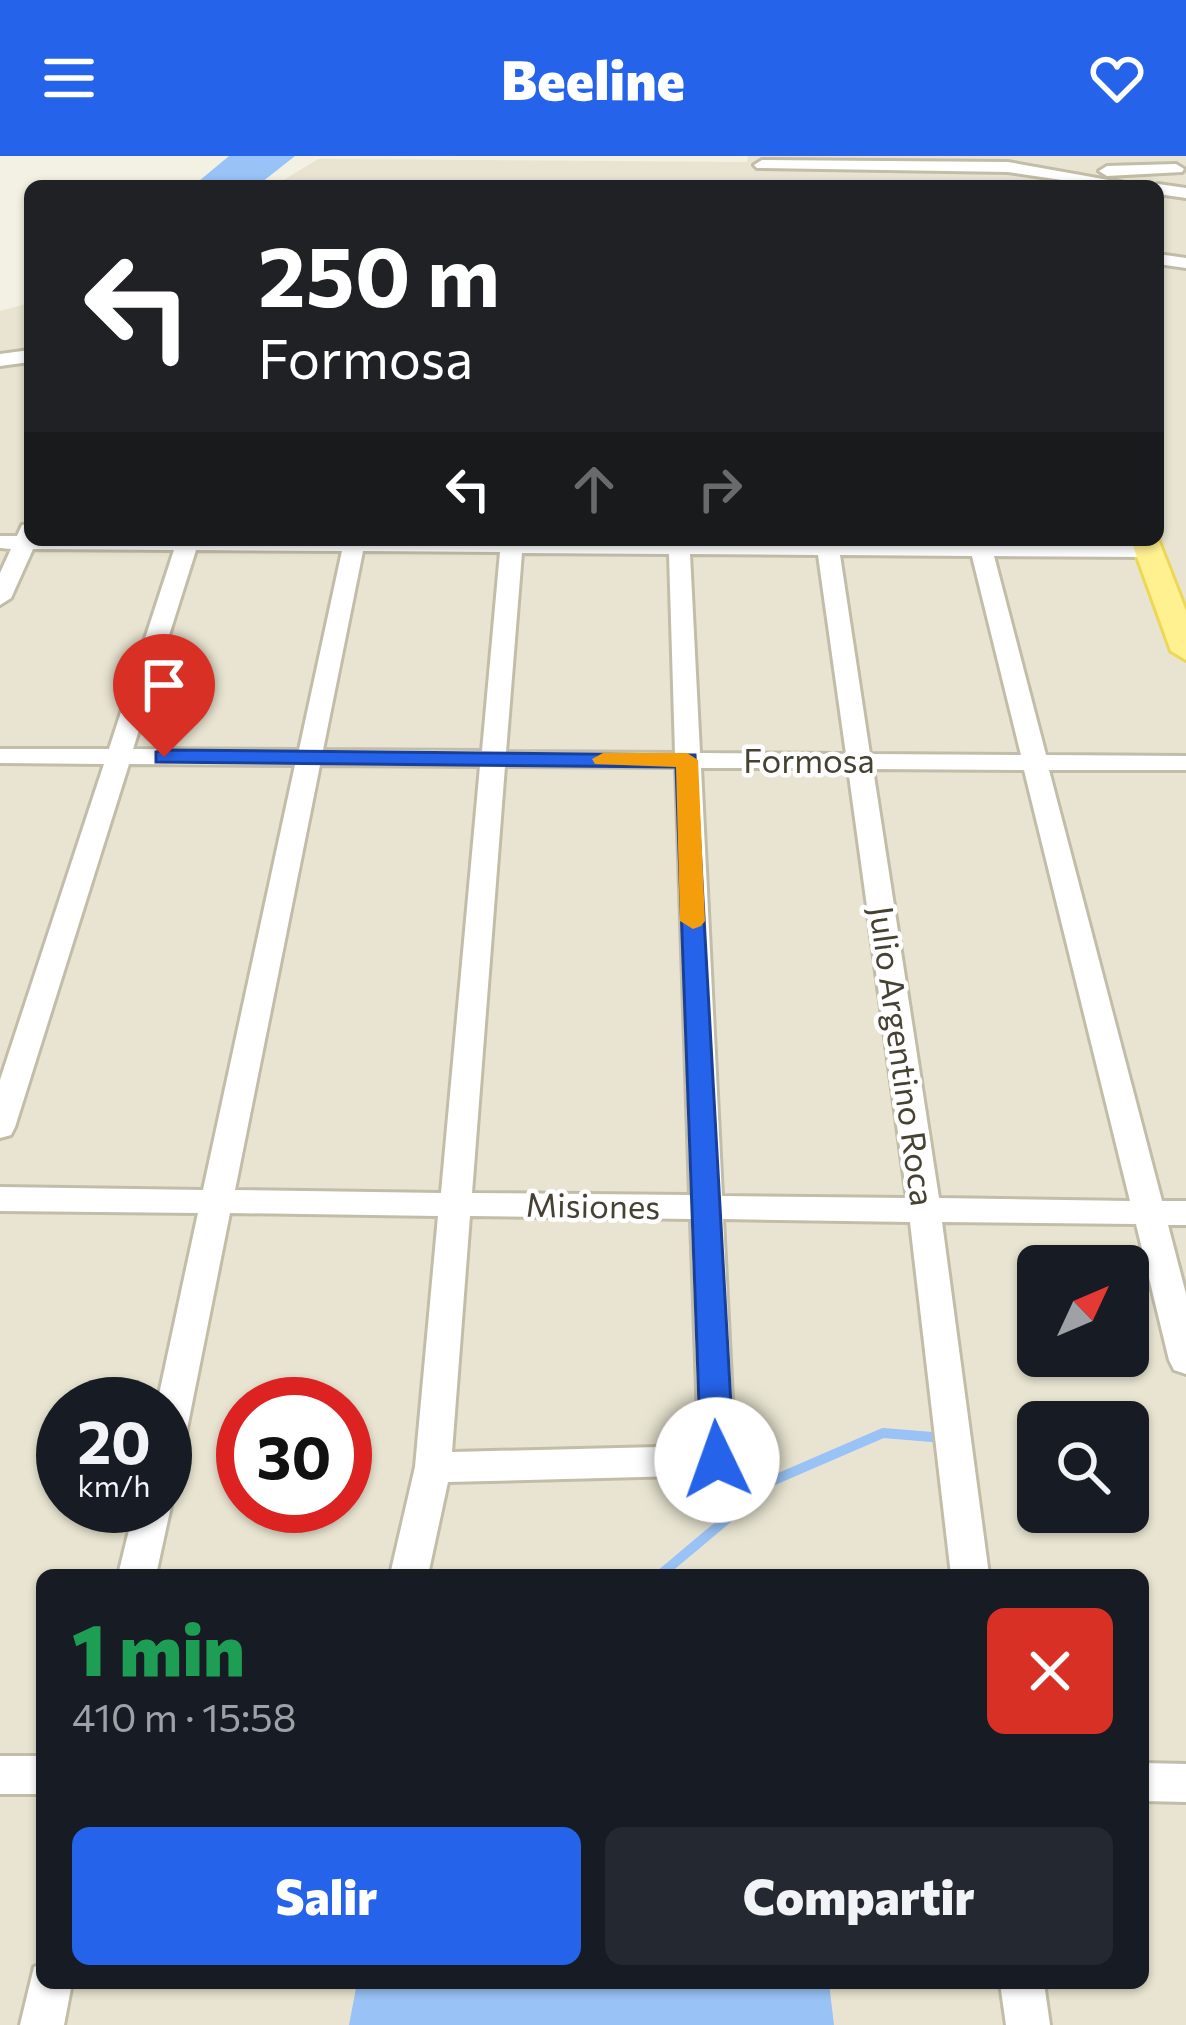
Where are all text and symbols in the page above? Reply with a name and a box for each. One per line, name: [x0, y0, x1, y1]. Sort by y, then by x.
icon: menu: [36, 45, 102, 111]
text: Beeline: [501, 45, 685, 111]
icon: heart: [1084, 45, 1150, 111]
text: 250 m: [258, 222, 500, 324]
icon: left: [60, 228, 216, 384]
text: Formosa: [258, 324, 473, 390]
icon: left: [435, 456, 501, 522]
icon: ahead: [561, 456, 627, 522]
icon: right: [687, 456, 753, 522]
pin: [113, 634, 215, 757]
icon: arrive: [131, 652, 197, 718]
street label: Formosa: [743, 739, 875, 780]
street label: Julio Argentino Roca: [862, 903, 945, 1208]
street label: Misiones: [525, 1183, 661, 1226]
north arrow: [1017, 1245, 1149, 1377]
map controls: [1017, 1245, 1149, 1533]
speed limit sign: 30: [216, 1377, 372, 1533]
position arrow: [654, 1397, 780, 1523]
button: search: [1017, 1401, 1149, 1533]
text: 20: [77, 1403, 151, 1476]
text: km/h: [78, 1466, 150, 1503]
text: 1 min: [72, 1603, 245, 1691]
button: close: [987, 1608, 1113, 1734]
text: 410 m · 15:58: [72, 1692, 296, 1740]
button: Salir: [72, 1827, 581, 1965]
button: Compartir: [605, 1827, 1113, 1965]

